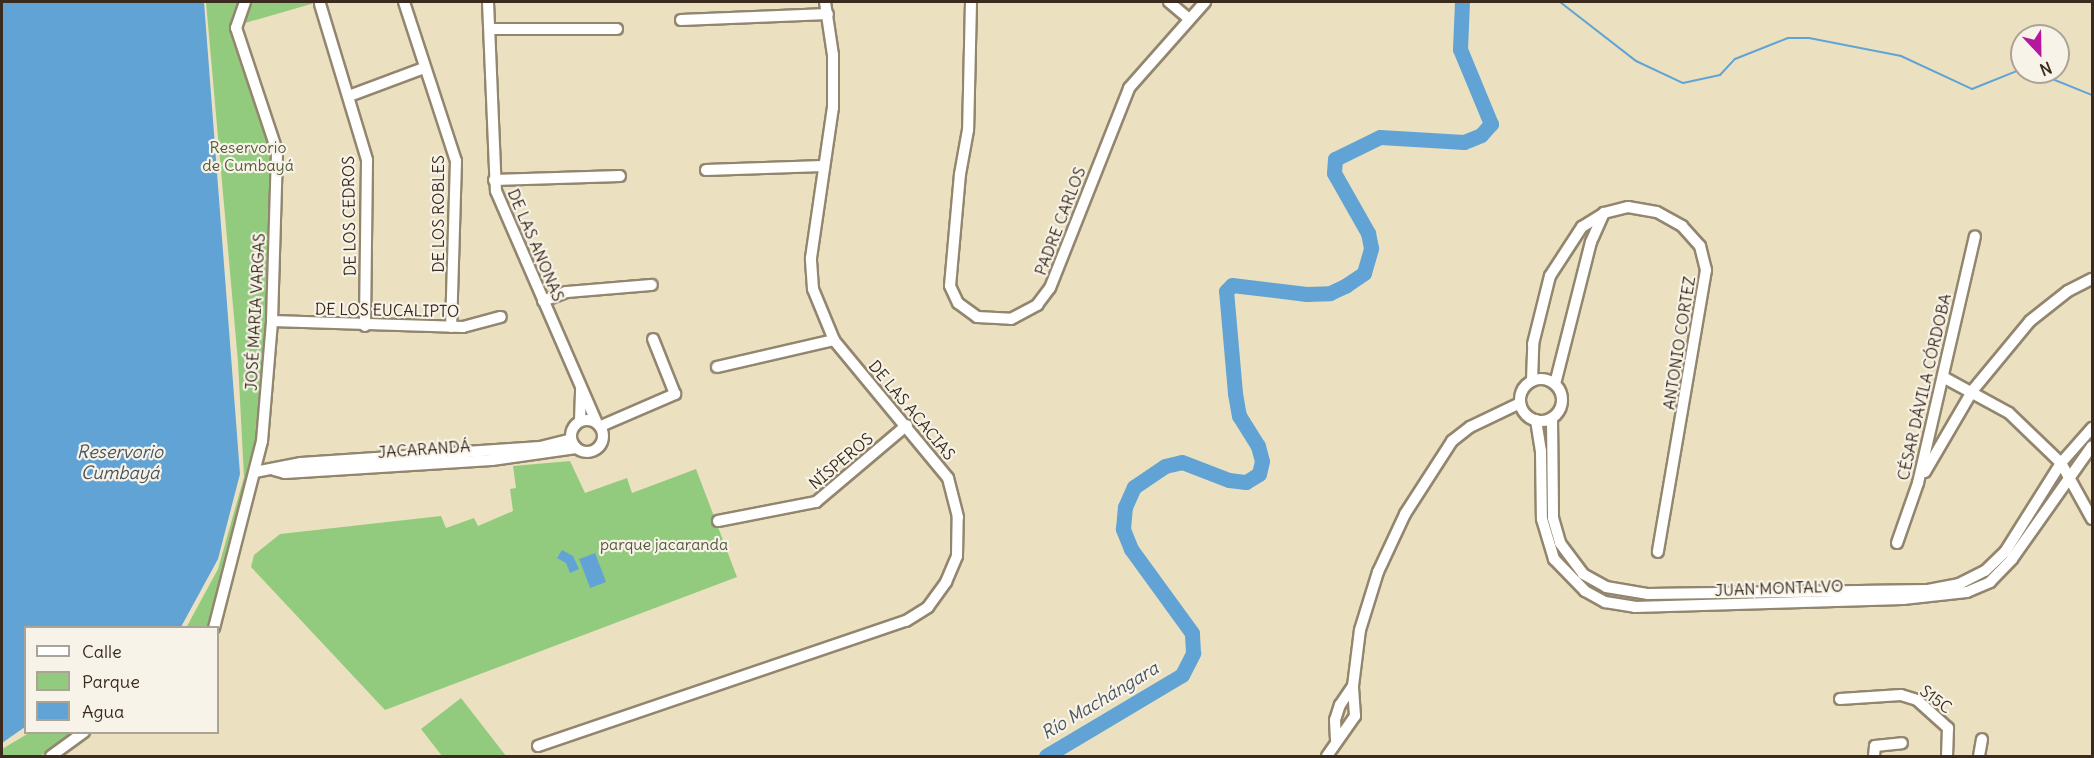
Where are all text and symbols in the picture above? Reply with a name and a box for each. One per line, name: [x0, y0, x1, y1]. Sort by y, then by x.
north arrow: [2010, 24, 2070, 84]
text: N: [2037, 57, 2055, 80]
park label: Reservorio de Cumbayá: [202, 137, 294, 175]
street label: DE LOS ROBLES: [428, 155, 448, 273]
street label: DE LOS CEDROS: [338, 156, 360, 276]
street label: PADRE CARLOS: [1031, 164, 1089, 278]
street label: DE LAS ANONAS: [504, 186, 568, 304]
street label: JOSÉ MARIA VARGAS: [241, 233, 269, 391]
street label: ANTONIO CORTEZ: [1659, 275, 1699, 411]
street label: CÉSAR DÁVILA CÓRDOBA: [1893, 292, 1955, 482]
street label: DE LOS EUCALIPTO: [315, 299, 459, 321]
street label: DE LAS ACACIAS: [865, 356, 959, 464]
street label: NÍSPEROS: [805, 429, 877, 493]
street label: JACARANDÁ: [377, 436, 471, 462]
water label: Reservorio Cumbayá: [77, 442, 163, 484]
park label: parque jacaranda: [600, 534, 728, 554]
street label: JUAN MONTALVO: [1714, 576, 1844, 600]
legend: [24, 626, 219, 734]
text: Calle: [82, 640, 122, 663]
water label: Río Machángara: [1038, 658, 1162, 744]
text: Parque: [82, 670, 140, 693]
street label: S15C: [1916, 681, 1956, 717]
text: Agua: [82, 700, 124, 723]

